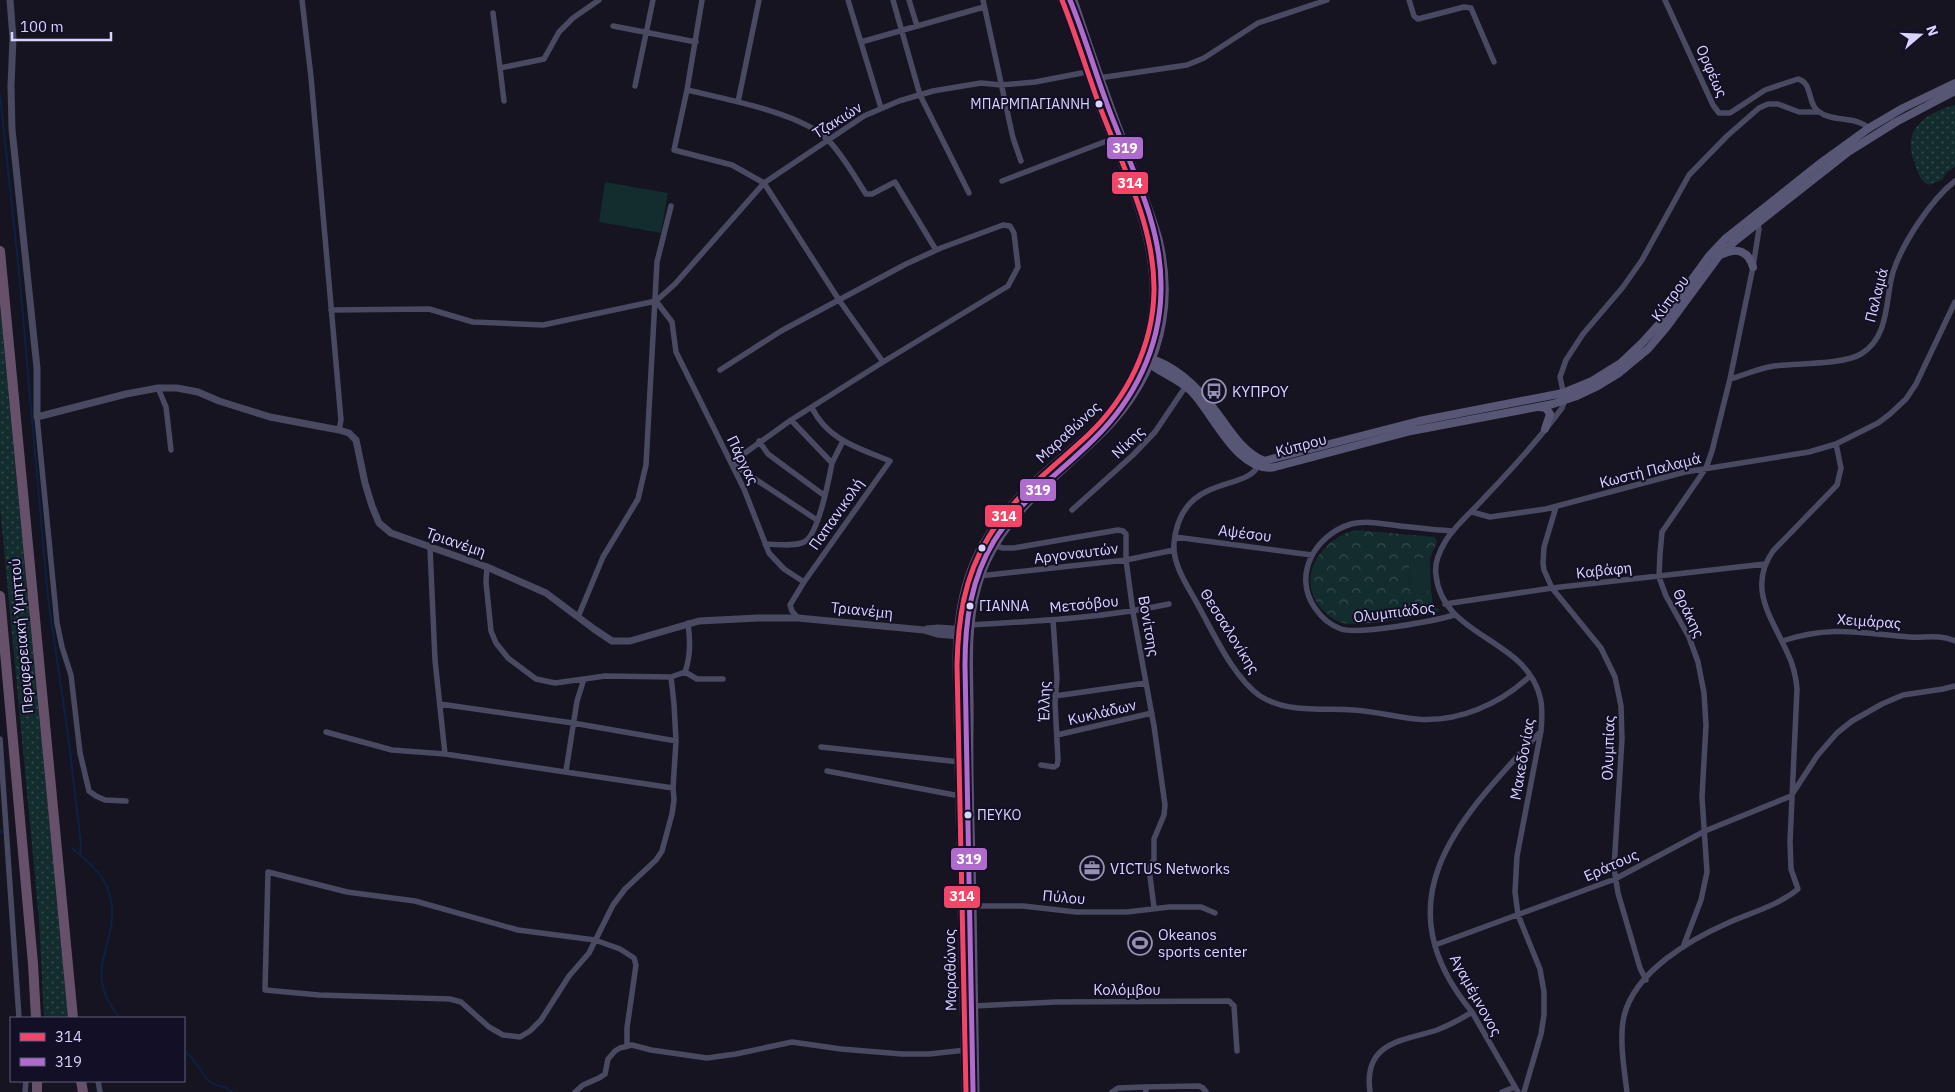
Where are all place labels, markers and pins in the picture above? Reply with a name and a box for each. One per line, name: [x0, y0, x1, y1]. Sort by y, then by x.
place label: ΜΠΑΡΜΠΑΓΙΑΝΝΗ: [970, 95, 1090, 113]
marker: ΜΠΑΡΜΠΑΓΙΑΝΝΗ: [1094, 99, 1104, 109]
bus stop icon: ΚΥΠΡΟΥ: [1201, 378, 1227, 404]
place label: ΚΥΠΡΟΥ: [1232, 382, 1289, 401]
unlabelled marker: [977, 543, 987, 553]
place label: ΓΙΑΝΝΑ: [979, 597, 1029, 615]
marker: ΓΙΑΝΝΑ: [965, 601, 975, 611]
place label: ΠΕΥΚΟ: [977, 806, 1021, 824]
marker: ΠΕΥΚΟ: [963, 810, 973, 820]
office icon: VICTUS Networks: [1079, 855, 1105, 881]
place label: VICTUS Networks: [1110, 859, 1230, 878]
place label: Okeanos sports center: [1158, 925, 1248, 961]
sports icon: Okeanos sports center: [1127, 930, 1153, 956]

